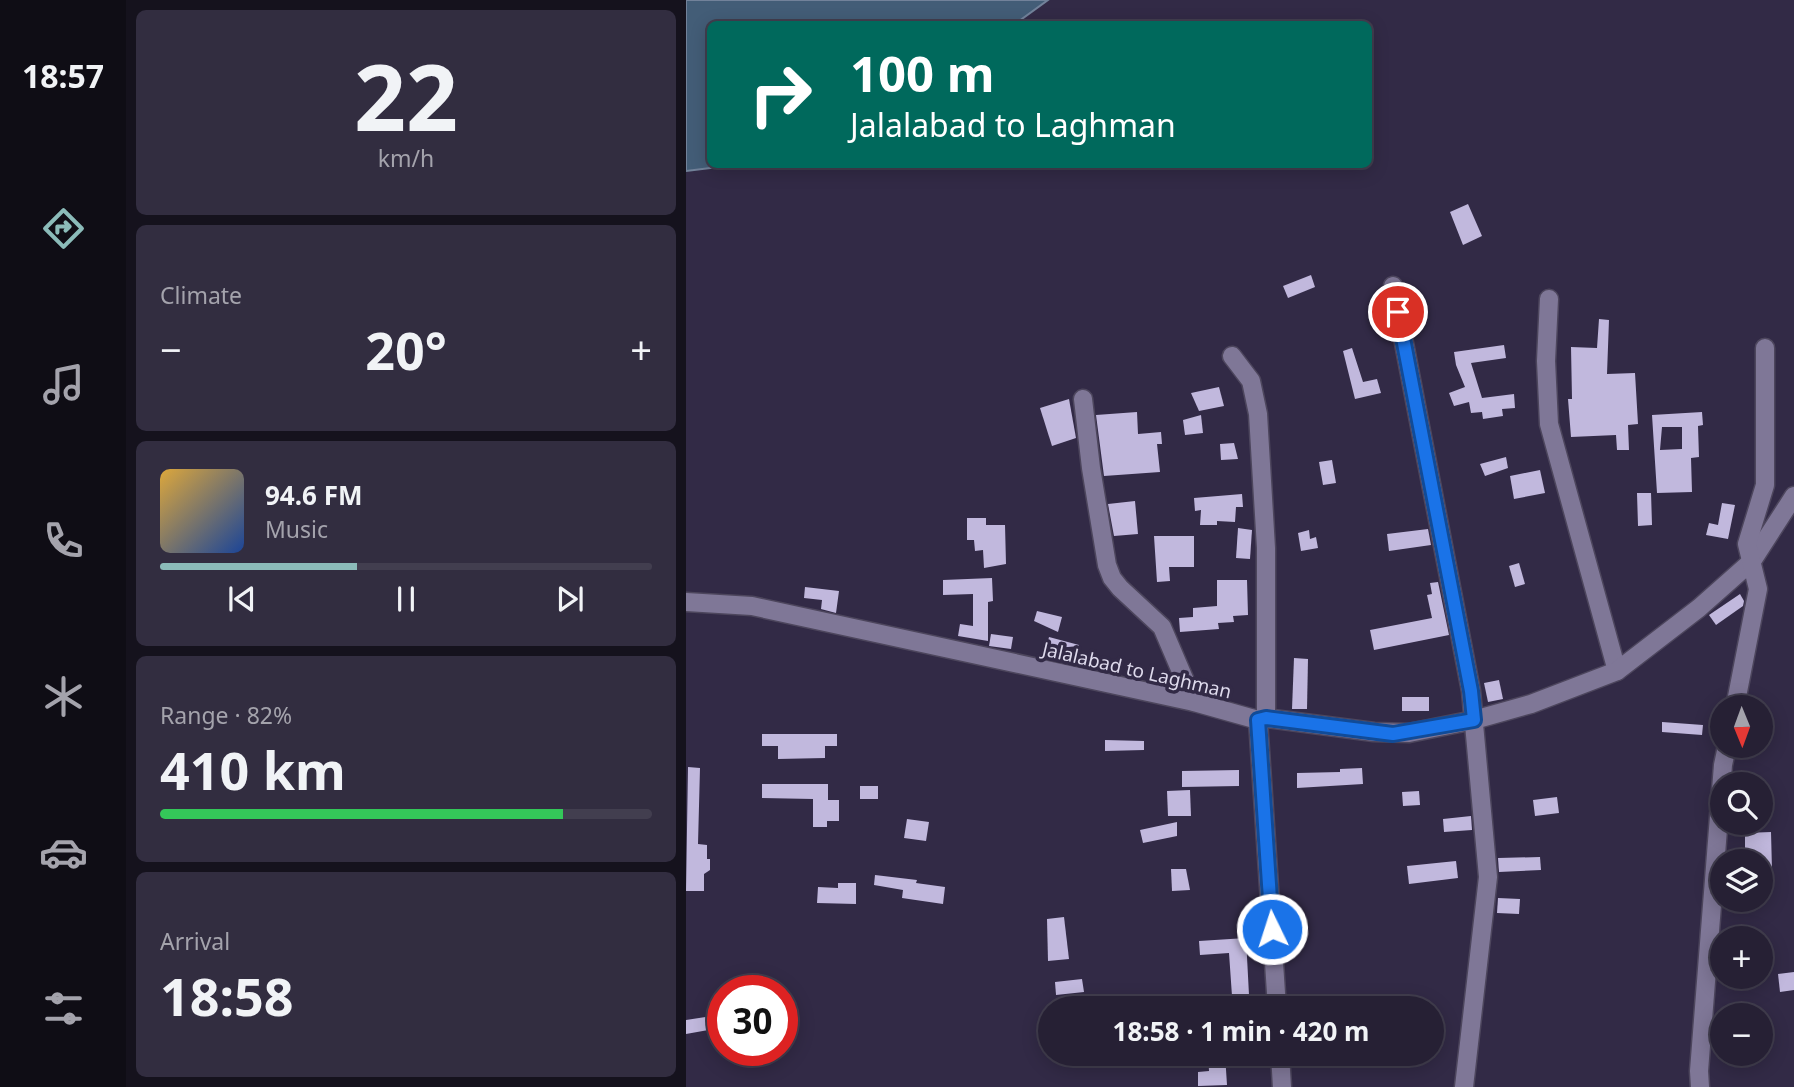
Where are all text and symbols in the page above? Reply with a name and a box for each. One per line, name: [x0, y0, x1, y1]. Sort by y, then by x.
text: 22: [354, 34, 458, 158]
text: 100 m: [850, 40, 995, 106]
icon: right: [735, 49, 826, 140]
text: 18:57: [22, 54, 104, 97]
text: Jalalabad to Laghman: [850, 103, 1176, 146]
text: km/h: [378, 142, 434, 174]
icon: directions: [39, 204, 88, 253]
text: Climate: [160, 279, 242, 311]
pin: [1368, 282, 1428, 342]
icon: arrive: [1379, 293, 1417, 331]
text: 20°: [365, 314, 447, 385]
text: −: [160, 323, 182, 375]
text: +: [630, 323, 652, 375]
icon: music: [39, 360, 88, 409]
text: 94.6 FM: [265, 477, 362, 513]
text: Music: [265, 513, 328, 545]
icon: phone: [39, 516, 88, 565]
icon: previous: [223, 580, 261, 618]
icon: pause: [387, 580, 425, 618]
icon: next: [551, 580, 589, 618]
street label: Jalalabad to Laghman: [1038, 635, 1234, 704]
icon: climate: [39, 672, 88, 721]
north arrow: [1710, 695, 1773, 758]
map controls: [1710, 695, 1773, 1066]
text: Range · 82%: [160, 699, 292, 731]
text: 410 km: [160, 734, 346, 805]
button: search: [1710, 772, 1773, 835]
icon: car: [39, 828, 88, 877]
button: layers: [1710, 849, 1773, 912]
position arrow: [1235, 892, 1309, 966]
text: Arrival: [160, 925, 230, 957]
button: +: [1710, 926, 1773, 989]
text: 18:58: [160, 960, 294, 1031]
speed limit sign: 30: [707, 975, 798, 1066]
icon: filters: [39, 984, 88, 1033]
button: −: [1710, 1003, 1773, 1066]
text: 18:58 · 1 min · 420 m: [1113, 1013, 1369, 1049]

